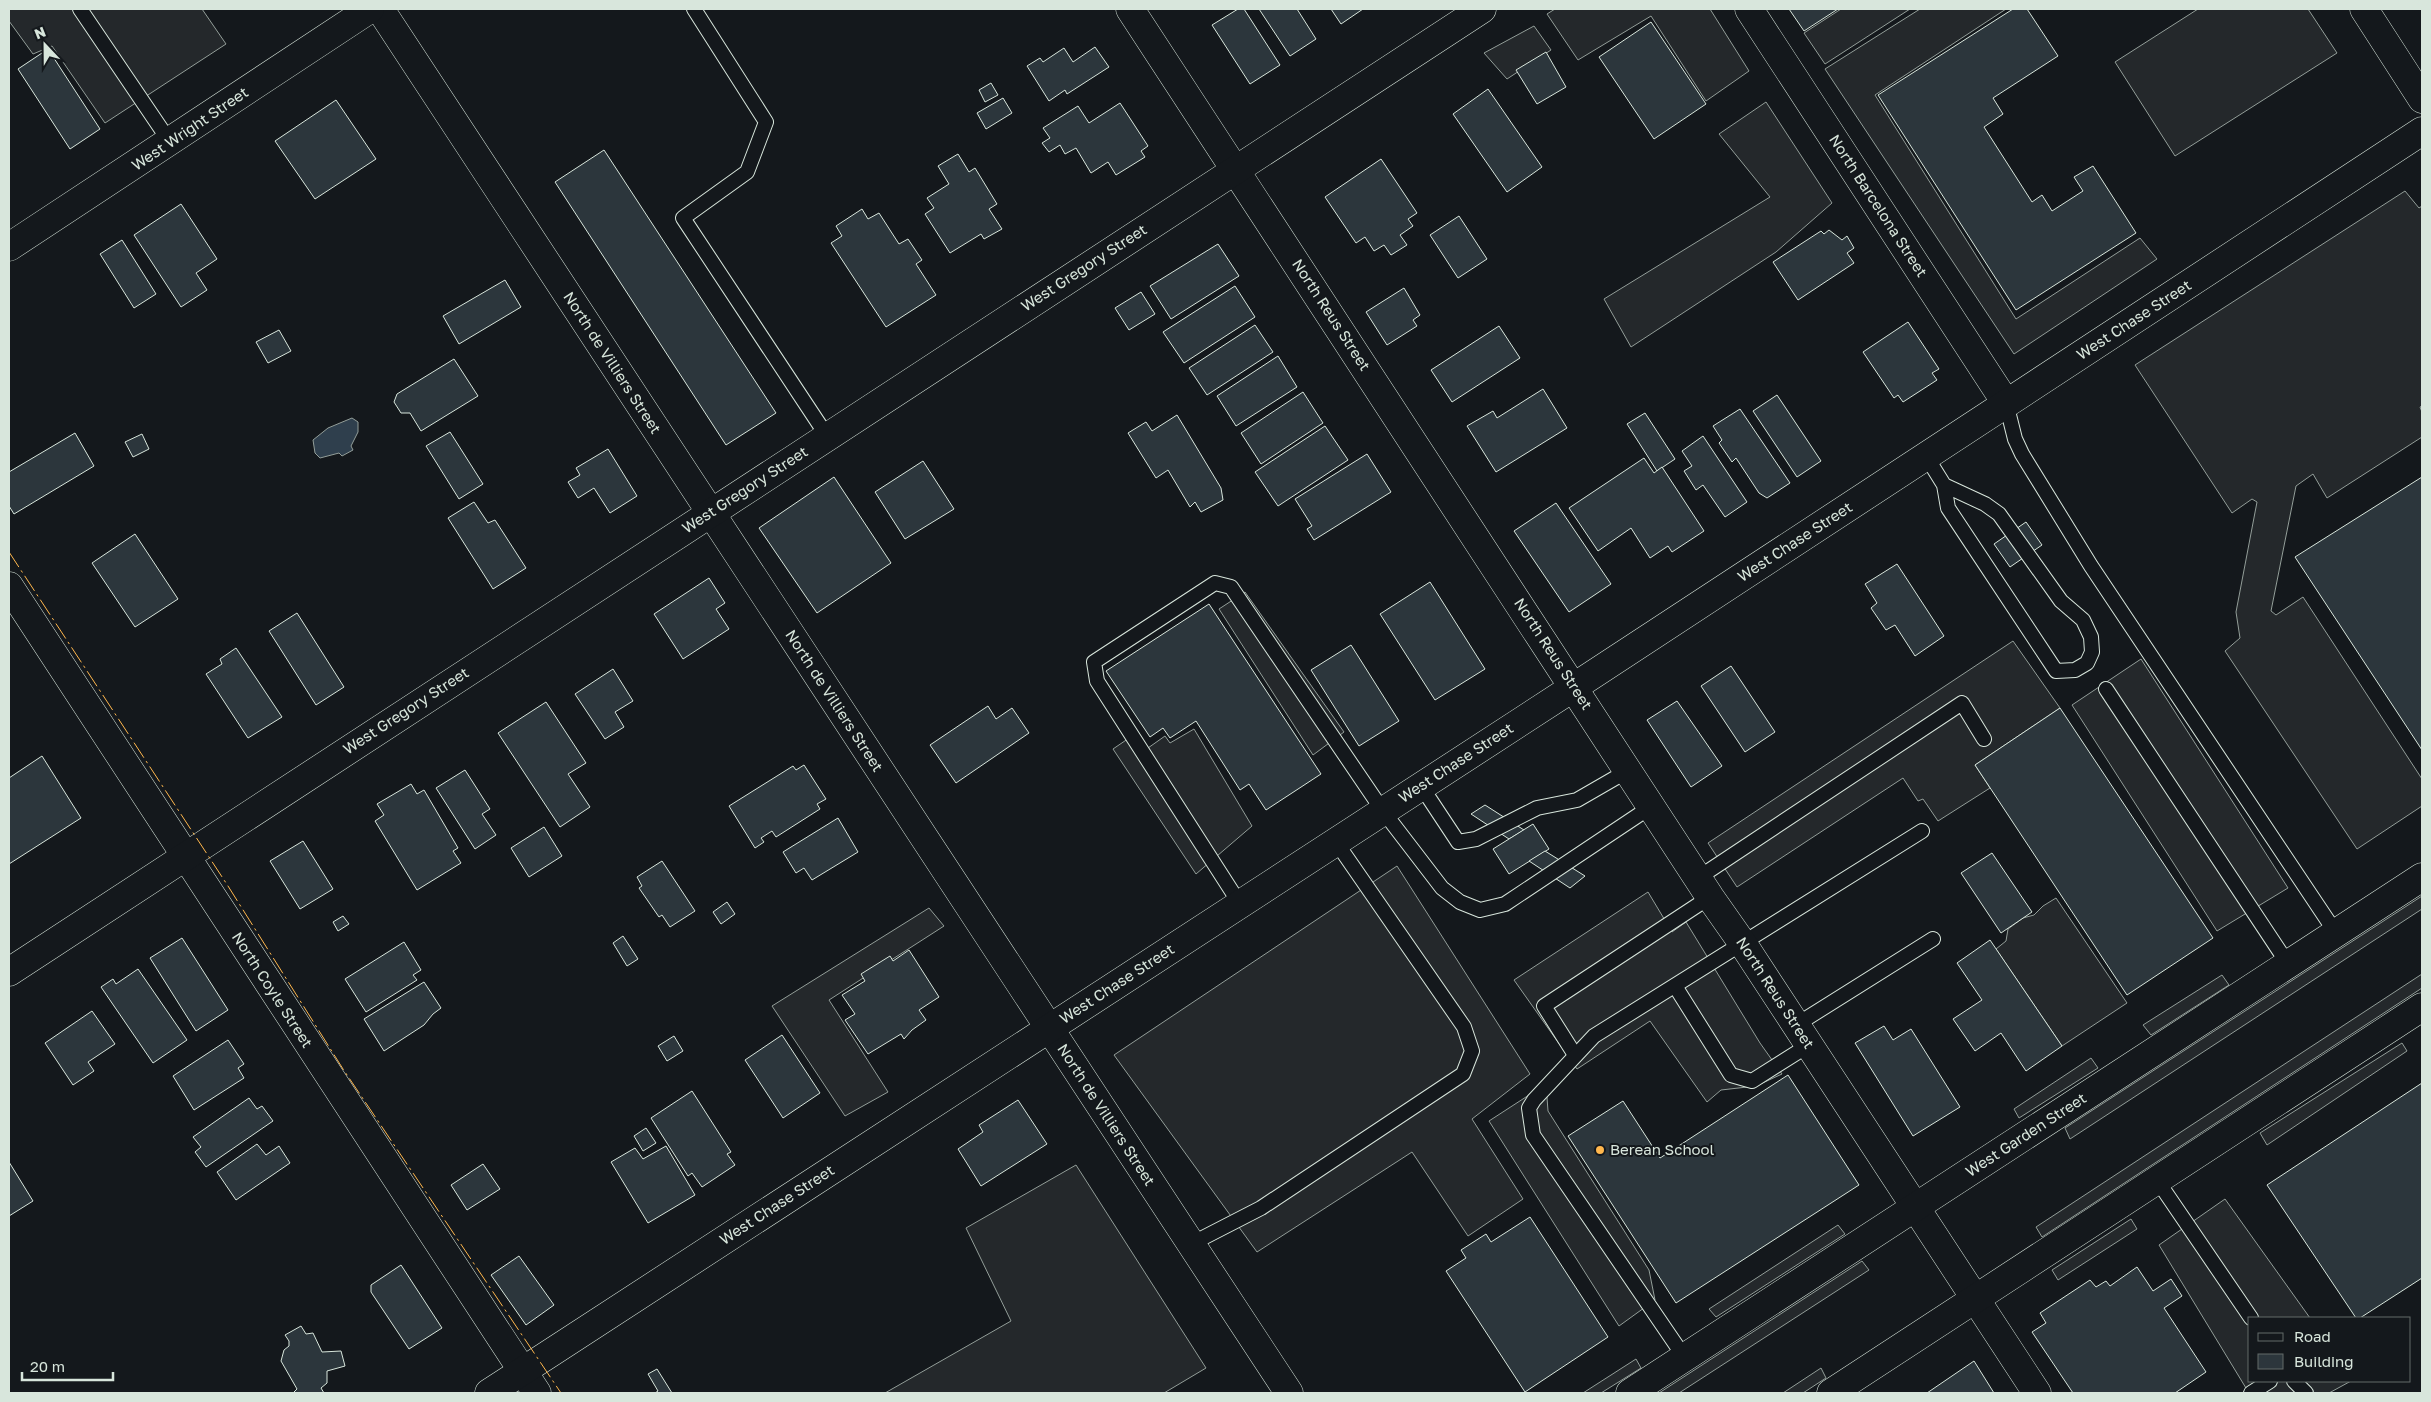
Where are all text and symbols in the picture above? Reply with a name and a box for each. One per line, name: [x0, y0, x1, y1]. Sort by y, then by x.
north arrow: [20, 20, 70, 70]
text: N: [32, 23, 48, 42]
street label: West Wright Street: [128, 83, 251, 174]
street label: North Barcelona Street: [1826, 131, 1932, 280]
street label: West Gregory Street: [1017, 220, 1150, 315]
street label: North Reus Street: [1289, 255, 1375, 374]
street label: West Chase Street: [2073, 275, 2194, 363]
street label: North de Villiers Street: [560, 288, 665, 437]
street label: West Gregory Street: [678, 442, 811, 537]
street label: West Chase Street: [1734, 497, 1855, 585]
street label: North Reus Street: [1511, 594, 1597, 713]
street label: North de Villiers Street: [782, 626, 887, 775]
street label: West Gregory Street: [339, 663, 472, 758]
street label: West Chase Street: [1395, 718, 1516, 806]
street label: North Coyle Street: [229, 928, 317, 1051]
street label: North Reus Street: [1733, 933, 1819, 1052]
street label: West Chase Street: [1056, 939, 1177, 1027]
street label: North de Villiers Street: [1054, 1040, 1159, 1189]
street label: West Garden Street: [1962, 1088, 2089, 1180]
place label: Berean School: [1610, 1140, 1715, 1158]
marker: Berean School: [1594, 1144, 1606, 1156]
street label: West Chase Street: [716, 1160, 837, 1248]
legend: [2248, 1317, 2411, 1382]
text: Road: [2294, 1327, 2331, 1345]
scale bar: [22, 1350, 114, 1382]
text: Building: [2294, 1352, 2354, 1370]
text: 20 m: [30, 1357, 65, 1375]

